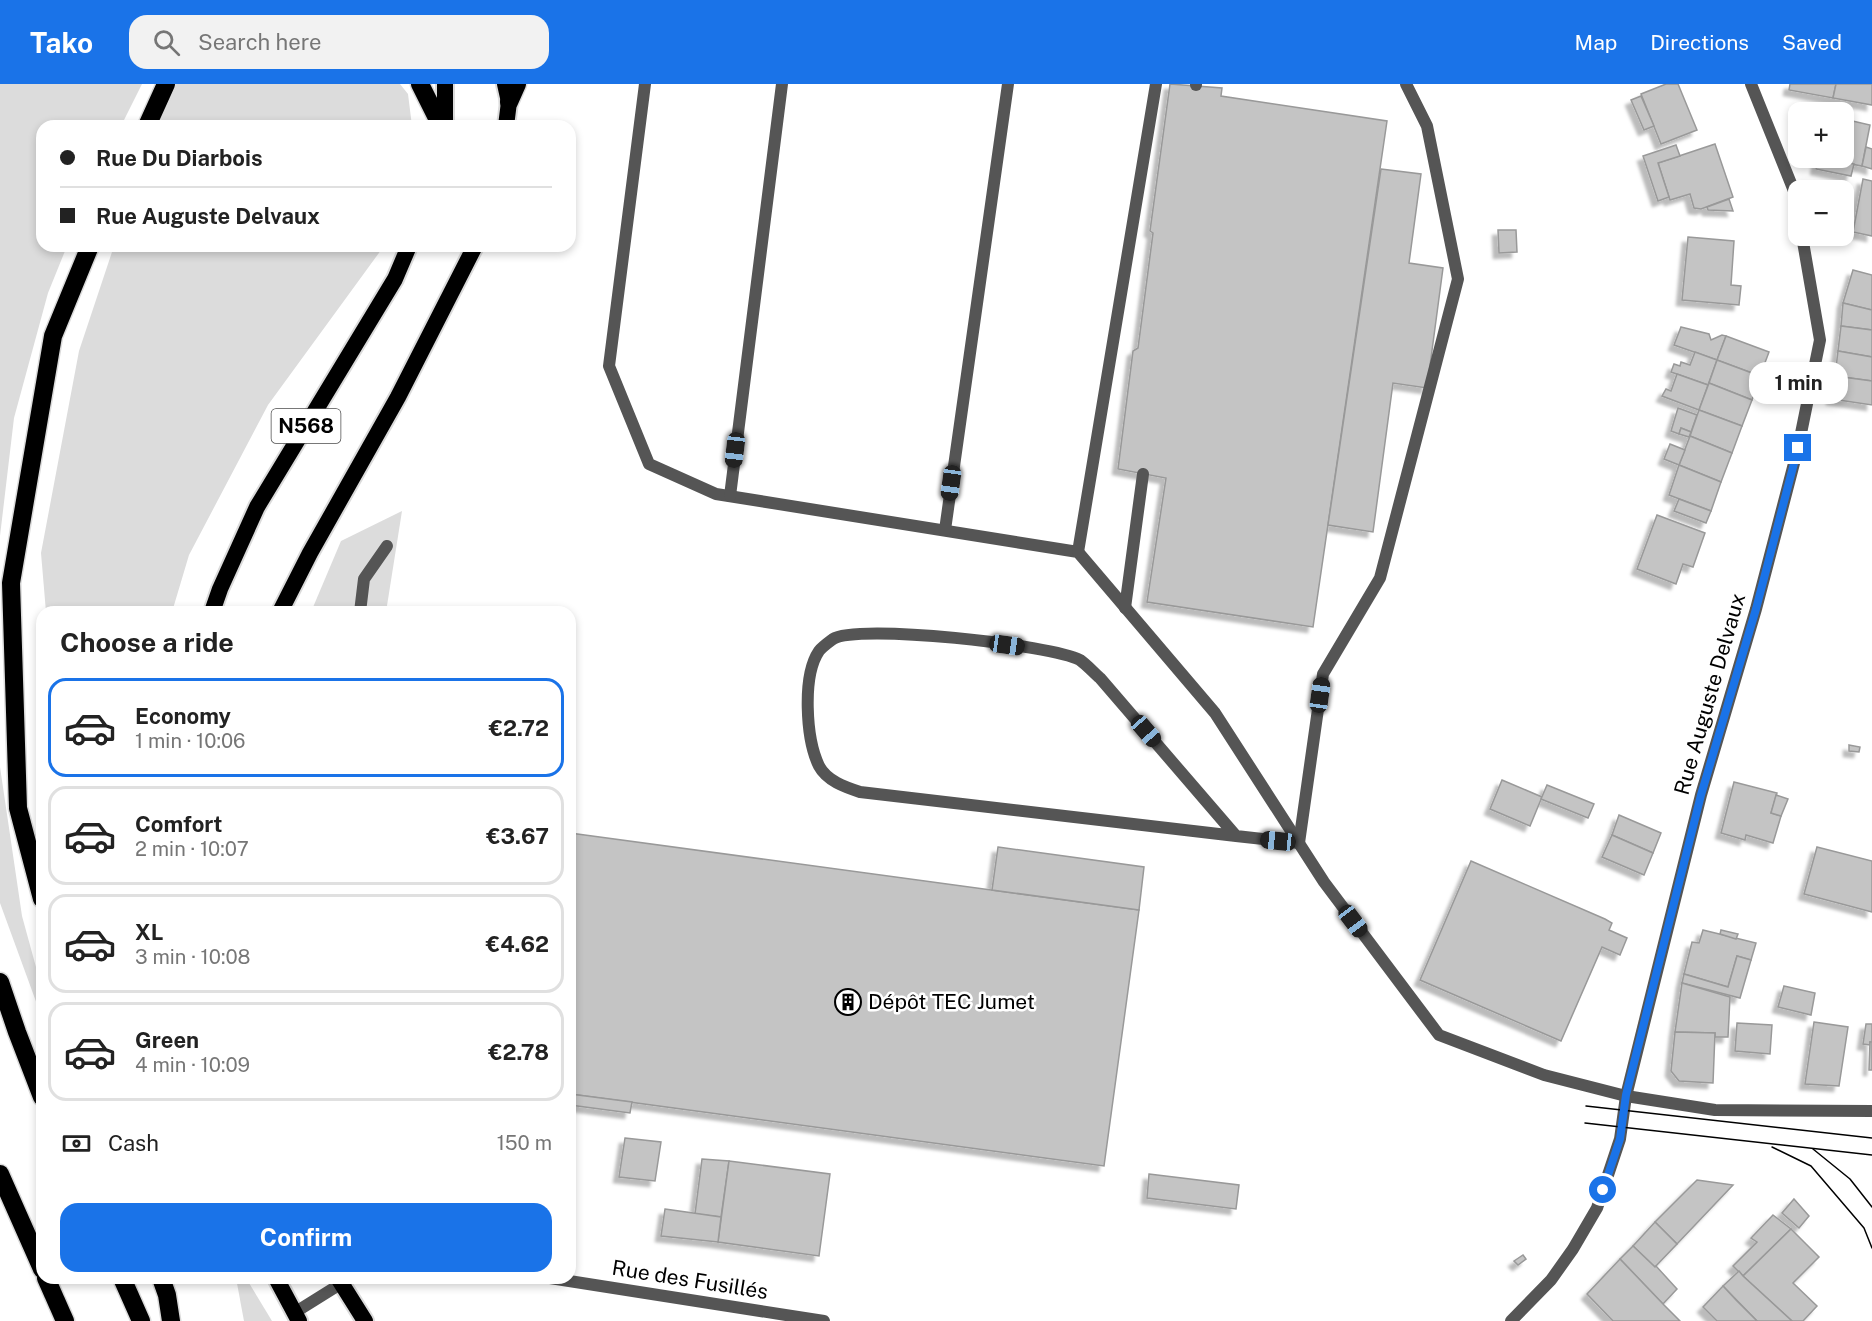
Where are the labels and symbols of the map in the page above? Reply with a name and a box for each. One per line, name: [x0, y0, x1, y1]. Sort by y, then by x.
callout: 1 min: [1748, 361, 1848, 403]
road number: N568: [272, 409, 340, 443]
car: [724, 431, 746, 469]
route end: [1784, 434, 1811, 461]
car: [940, 464, 962, 502]
street label: Rue Auguste Delvaux: [1669, 590, 1750, 798]
car: [988, 634, 1026, 656]
car: [1309, 676, 1331, 714]
car: [1127, 712, 1165, 750]
car: [1259, 830, 1297, 852]
car: [1335, 901, 1371, 941]
building icon: Dépôt TEC Jumet: [833, 987, 863, 1017]
place label: Dépôt TEC Jumet: [868, 989, 1035, 1014]
route start: [1589, 1176, 1616, 1203]
street label: Rue des Fusillés: [610, 1255, 770, 1304]

